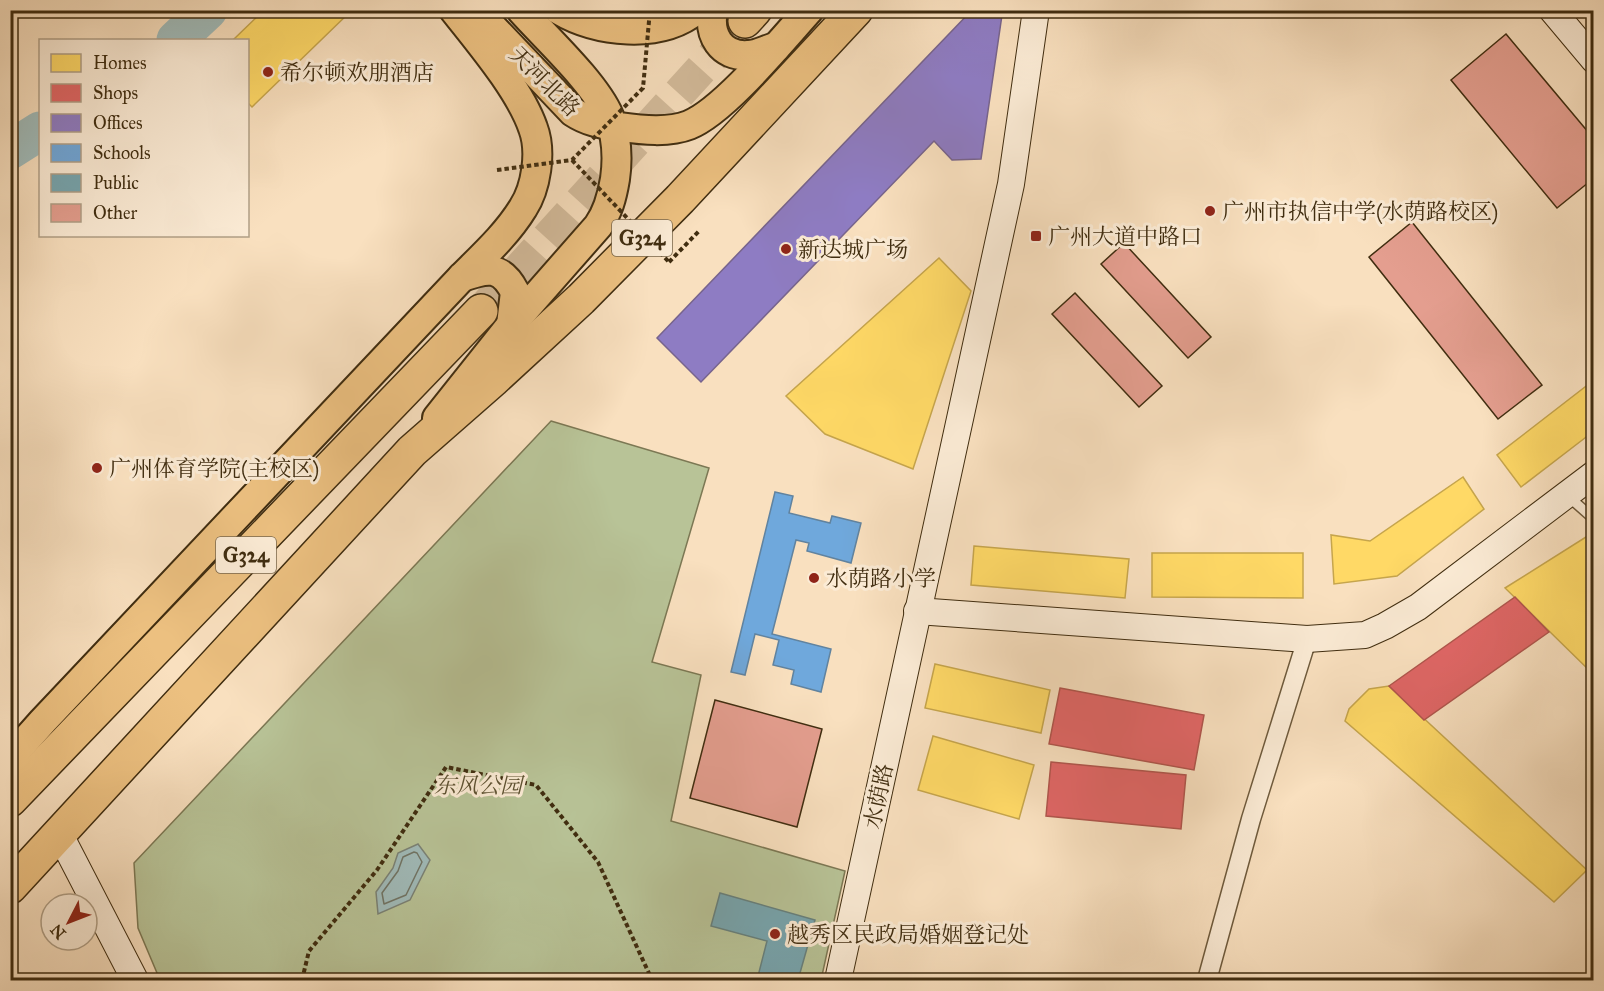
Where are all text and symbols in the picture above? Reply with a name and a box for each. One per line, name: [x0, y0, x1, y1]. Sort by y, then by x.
legend: [39, 39, 249, 237]
street label: 天河北路: [504, 41, 585, 122]
text: Homes: [93, 52, 147, 74]
place label: 希尔顿欢朋酒店: [280, 59, 434, 86]
marker: 希尔顿欢朋酒店: [261, 65, 275, 79]
text: Shops: [93, 82, 138, 104]
text: Offices: [93, 112, 143, 134]
text: Schools: [93, 142, 151, 164]
text: Public: [93, 172, 139, 194]
place label: 广州市执信中学(水荫路校区): [1222, 198, 1498, 225]
text: Other: [93, 202, 138, 224]
marker: 广州市执信中学(水荫路校区): [1203, 204, 1217, 218]
road number: G324: [612, 220, 672, 256]
place label: 广州大道中路口: [1048, 223, 1202, 250]
marker: 广州大道中路口: [1029, 229, 1043, 243]
place label: 新达城广场: [798, 236, 908, 263]
marker: 新达城广场: [779, 242, 793, 256]
place label: 广州体育学院(主校区): [109, 455, 319, 482]
marker: 广州体育学院(主校区): [90, 461, 104, 475]
road number: G324: [216, 537, 276, 573]
place label: 水荫路小学: [826, 565, 936, 592]
marker: 水荫路小学: [807, 571, 821, 585]
street label: 水荫路: [858, 761, 899, 831]
park label: 东风公园: [434, 772, 525, 799]
north arrow: [39, 892, 99, 952]
text: N: [46, 920, 70, 943]
place label: 越秀区民政局婚姻登记处: [787, 921, 1029, 948]
marker: 越秀区民政局婚姻登记处: [768, 927, 782, 941]

